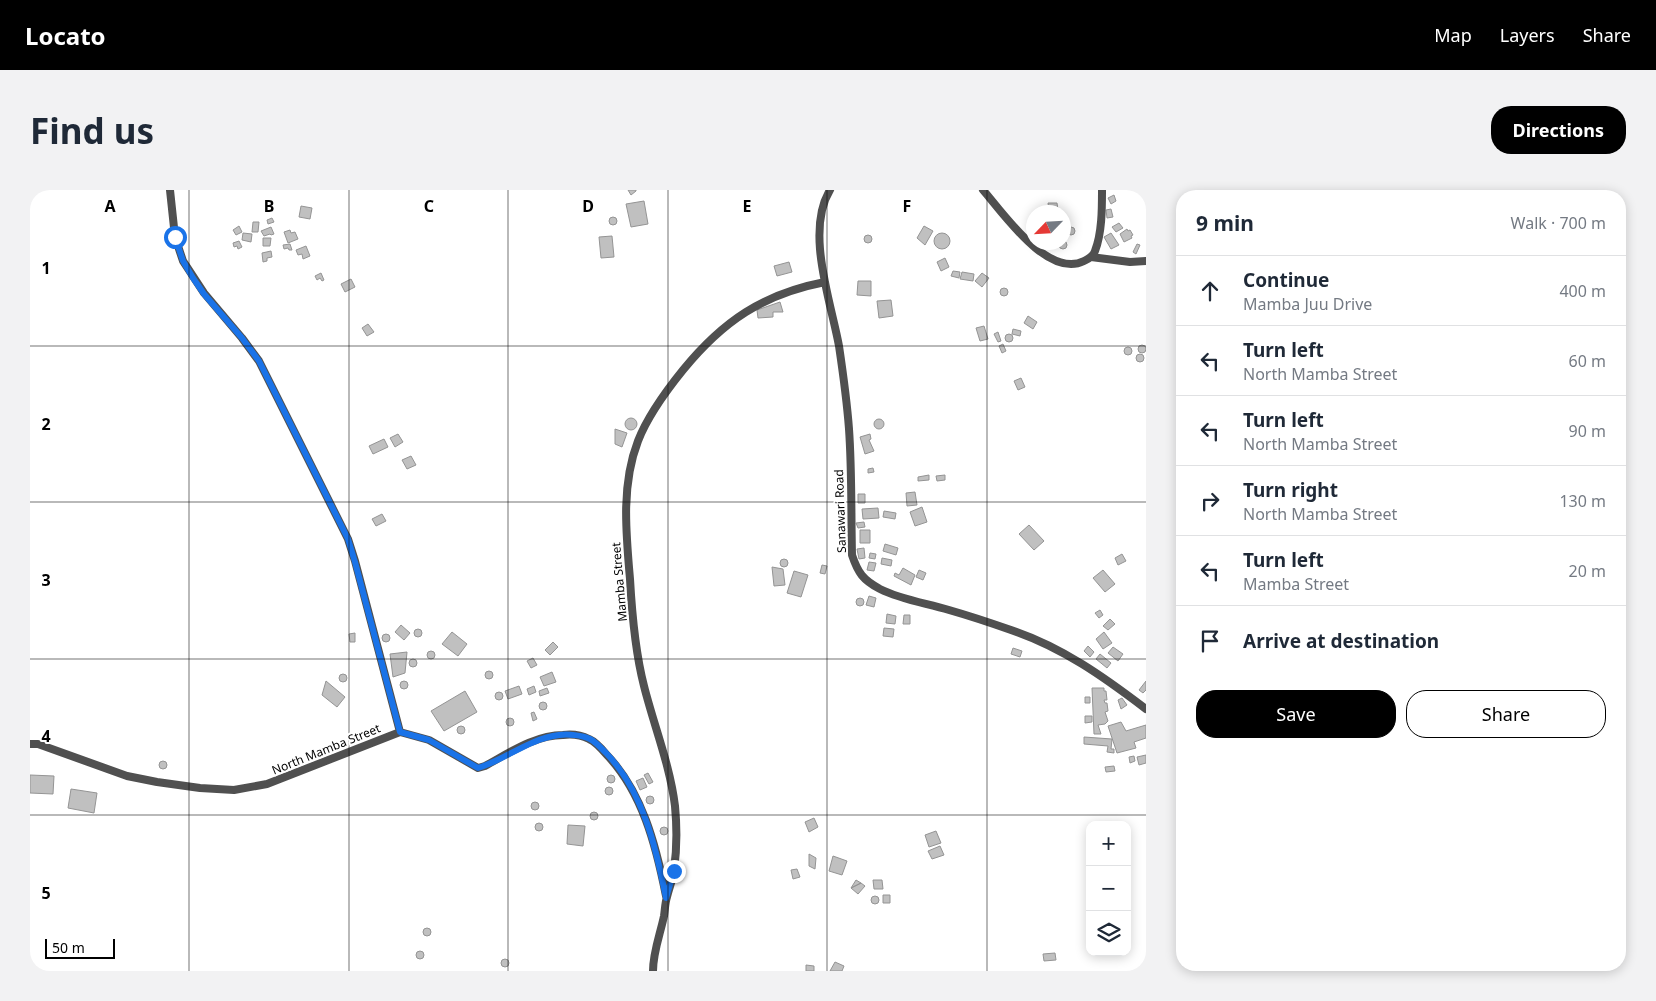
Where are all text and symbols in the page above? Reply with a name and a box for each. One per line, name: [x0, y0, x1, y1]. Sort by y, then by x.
text: Locato: [25, 19, 106, 52]
text: Map: [1434, 23, 1472, 47]
text: Layers: [1500, 23, 1555, 47]
text: Share: [1583, 23, 1631, 47]
button: Directions: [1491, 106, 1626, 154]
text: Find us: [30, 107, 154, 154]
text: A: [104, 195, 116, 217]
text: B: [264, 195, 274, 217]
text: C: [424, 195, 434, 217]
text: D: [582, 195, 594, 217]
text: E: [743, 195, 752, 217]
text: F: [903, 195, 911, 217]
north arrow: [1026, 205, 1071, 250]
text: 9 min: [1196, 209, 1254, 237]
text: Walk · 700 m: [1511, 212, 1606, 234]
route start: [164, 226, 187, 249]
text: 1: [41, 257, 51, 279]
text: Continue: [1243, 267, 1329, 293]
icon: ahead: [1196, 277, 1224, 305]
text: 400 m: [1559, 280, 1606, 302]
text: Mamba Juu Drive: [1243, 293, 1372, 315]
text: Turn left: [1243, 337, 1324, 363]
icon: left: [1196, 347, 1224, 375]
text: 60 m: [1569, 350, 1606, 372]
text: North Mamba Street: [1243, 363, 1397, 385]
text: Turn left: [1243, 407, 1324, 433]
text: 2: [41, 413, 51, 435]
icon: left: [1196, 417, 1224, 445]
text: 90 m: [1569, 420, 1606, 442]
text: North Mamba Street: [1243, 433, 1397, 455]
street label: Sanawari Road: [830, 469, 850, 553]
text: Turn right: [1243, 477, 1338, 503]
icon: right: [1196, 487, 1224, 515]
text: 130 m: [1559, 490, 1606, 512]
text: North Mamba Street: [1243, 503, 1397, 525]
street label: Mamba Street: [607, 541, 631, 622]
text: Turn left: [1243, 547, 1324, 573]
icon: left: [1196, 557, 1224, 585]
text: 20 m: [1569, 560, 1606, 582]
text: 3: [41, 569, 51, 591]
text: Mamba Street: [1243, 573, 1349, 595]
icon: arrive: [1196, 627, 1224, 655]
text: Arrive at destination: [1243, 628, 1439, 654]
button: Save: [1196, 690, 1396, 738]
button: Share: [1406, 690, 1606, 738]
street label: North Mamba Street: [269, 719, 383, 779]
text: 4: [41, 725, 51, 747]
map controls: [1086, 821, 1131, 956]
button: +: [1086, 821, 1131, 866]
route end: [663, 860, 686, 883]
button: −: [1086, 866, 1131, 911]
text: 5: [41, 882, 51, 904]
button: layers: [1086, 911, 1131, 956]
scale bar: [45, 936, 115, 959]
text: 50 m: [52, 938, 85, 957]

